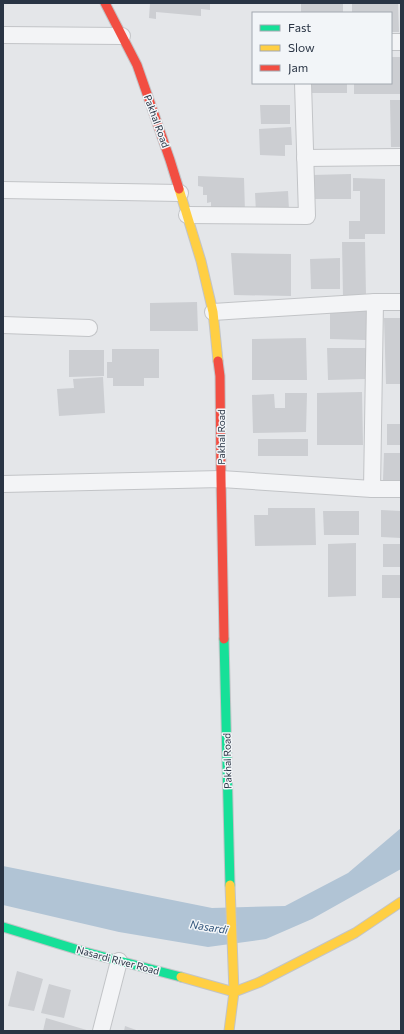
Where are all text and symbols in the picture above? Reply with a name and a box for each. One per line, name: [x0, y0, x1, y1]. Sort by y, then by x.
legend: [252, 12, 392, 84]
text: Fast: [288, 20, 311, 34]
text: Slow: [288, 40, 315, 54]
text: Jam: [288, 60, 308, 75]
street label: Pakhal Road: [142, 93, 172, 149]
street label: Pakhal Road: [215, 409, 227, 465]
street label: Pakhal Road: [221, 733, 233, 789]
water label: Nasardi: [189, 917, 230, 936]
street label: Nasardi River Road: [75, 943, 161, 977]

